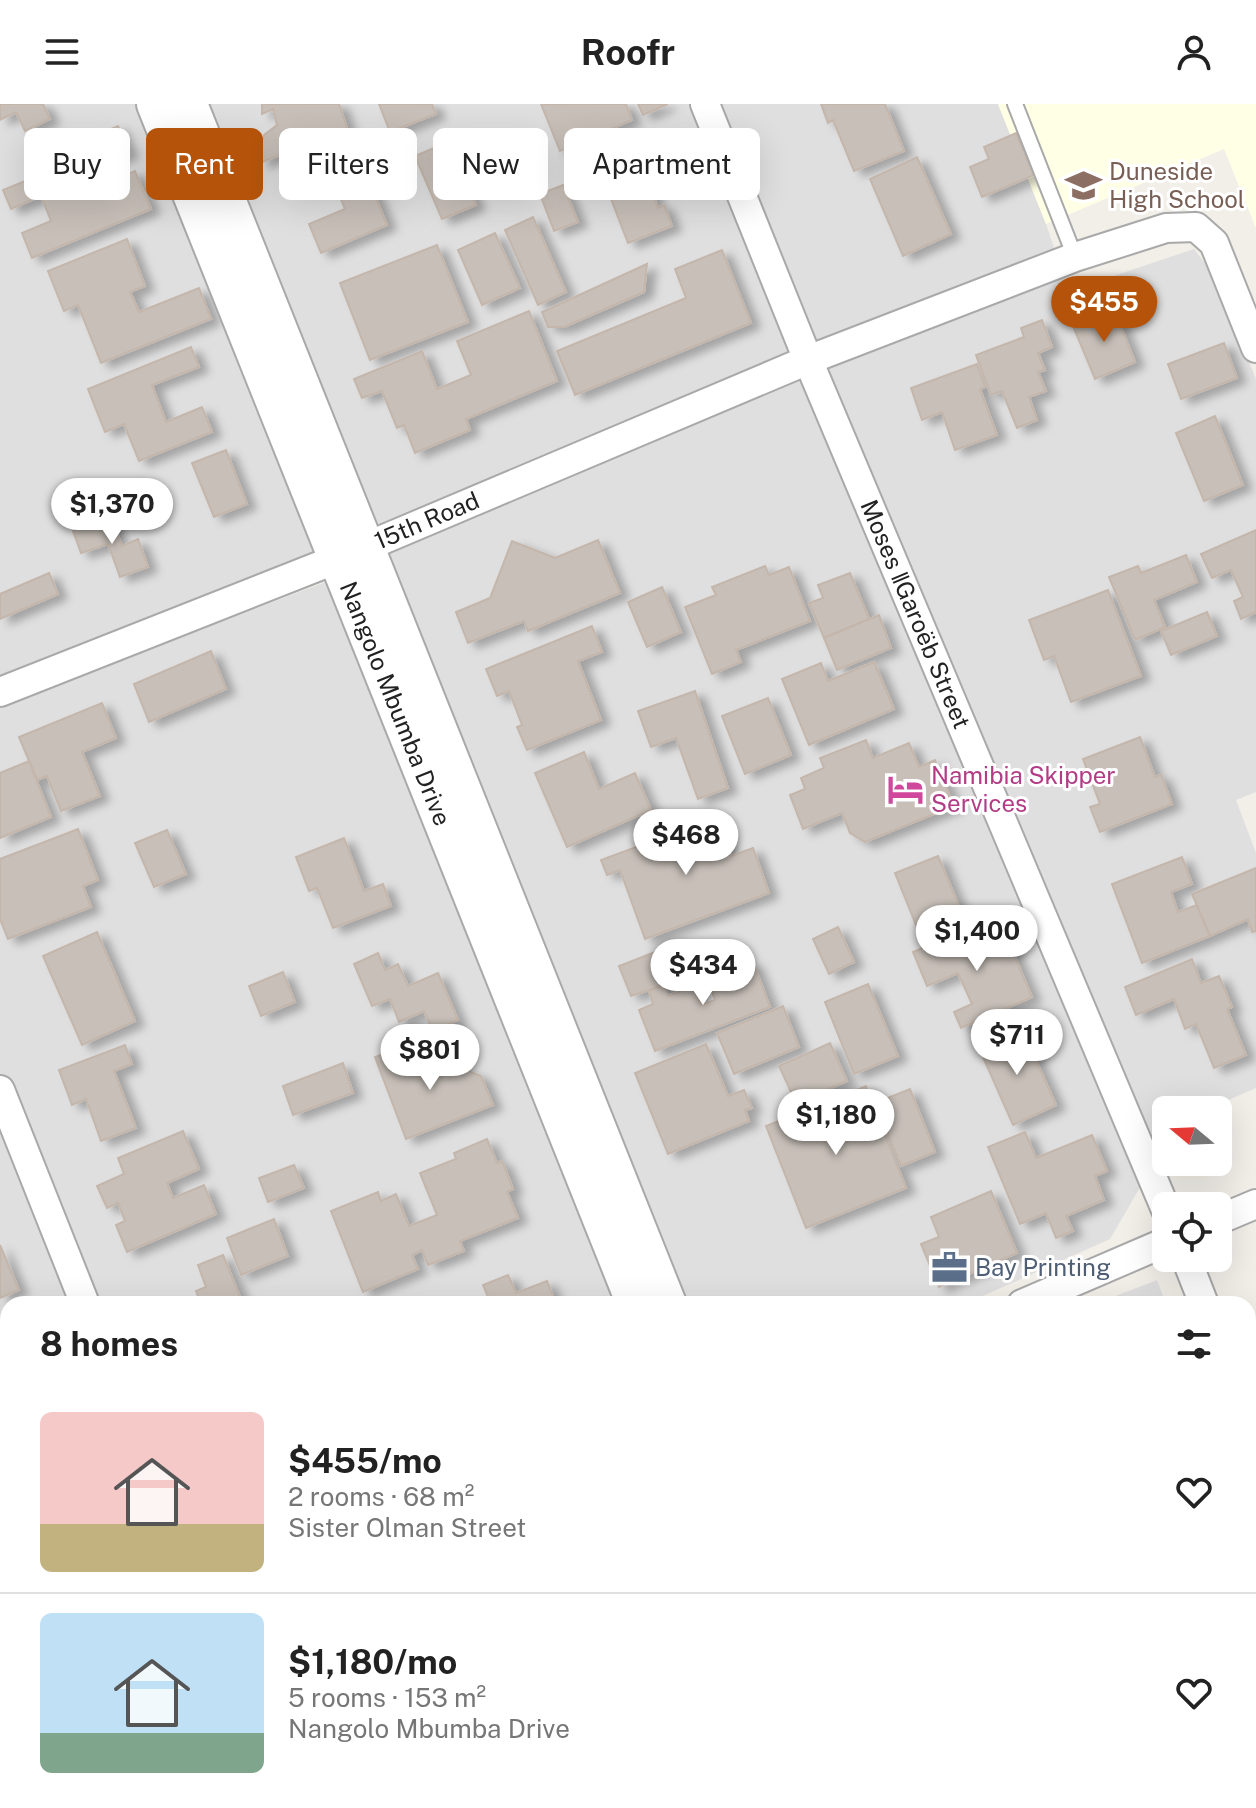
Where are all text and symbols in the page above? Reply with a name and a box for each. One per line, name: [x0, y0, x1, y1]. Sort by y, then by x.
icon: menu: [40, 30, 84, 74]
icon: person: [1172, 30, 1216, 74]
text: Roofr: [581, 31, 675, 73]
chip: Buy: [24, 128, 130, 200]
chip: Rent: [146, 128, 263, 200]
chip: Filters: [279, 128, 417, 200]
chip: New: [433, 128, 548, 200]
chip: Apartment: [564, 128, 760, 200]
place label: Duneside High School: [1109, 157, 1245, 213]
school or university icon: Duneside High School: [1064, 167, 1102, 205]
pin: $455: [1057, 276, 1151, 344]
text: $455: [1069, 286, 1139, 317]
pin: $1,370: [47, 478, 177, 546]
street label: 15th Road: [370, 486, 483, 555]
text: $1,370: [69, 488, 155, 519]
street label: Moses ǁGaroëb Street: [856, 495, 977, 733]
street label: Nangolo Mbumba Drive: [334, 577, 457, 830]
place label: Namibia Skipper Services: [931, 761, 1116, 817]
hotel icon: Namibia Skipper Services: [886, 771, 924, 809]
pin: $468: [639, 809, 733, 877]
text: $468: [651, 819, 721, 850]
pin: $1,400: [912, 905, 1042, 973]
text: $1,400: [934, 915, 1020, 946]
pin: $434: [656, 939, 750, 1007]
text: $434: [668, 949, 738, 980]
pin: $711: [970, 1009, 1064, 1077]
text: $711: [989, 1019, 1045, 1050]
pin: $801: [383, 1024, 477, 1092]
text: $801: [399, 1034, 461, 1065]
pin: $1,180: [771, 1089, 901, 1157]
north arrow: [1152, 1096, 1232, 1176]
map controls: [1152, 1096, 1232, 1272]
text: $1,180: [795, 1099, 877, 1130]
button: locate: [1152, 1192, 1232, 1272]
office icon: Bay Printing: [930, 1249, 968, 1287]
place label: Bay Printing: [975, 1253, 1111, 1281]
icon: filters: [1172, 1322, 1216, 1366]
text: 8 homes: [40, 1324, 178, 1364]
text: $455/mo: [288, 1441, 442, 1481]
icon: home: [104, 1444, 200, 1540]
icon: heart: [1172, 1470, 1216, 1514]
text: 2 rooms · 68 m²: [288, 1481, 474, 1512]
text: Sister Olman Street: [288, 1512, 526, 1543]
text: $1,180/mo: [288, 1642, 457, 1682]
icon: home: [104, 1645, 200, 1741]
icon: heart: [1172, 1671, 1216, 1715]
text: 5 rooms · 153 m²: [288, 1682, 486, 1713]
text: Nangolo Mbumba Drive: [288, 1713, 570, 1744]

